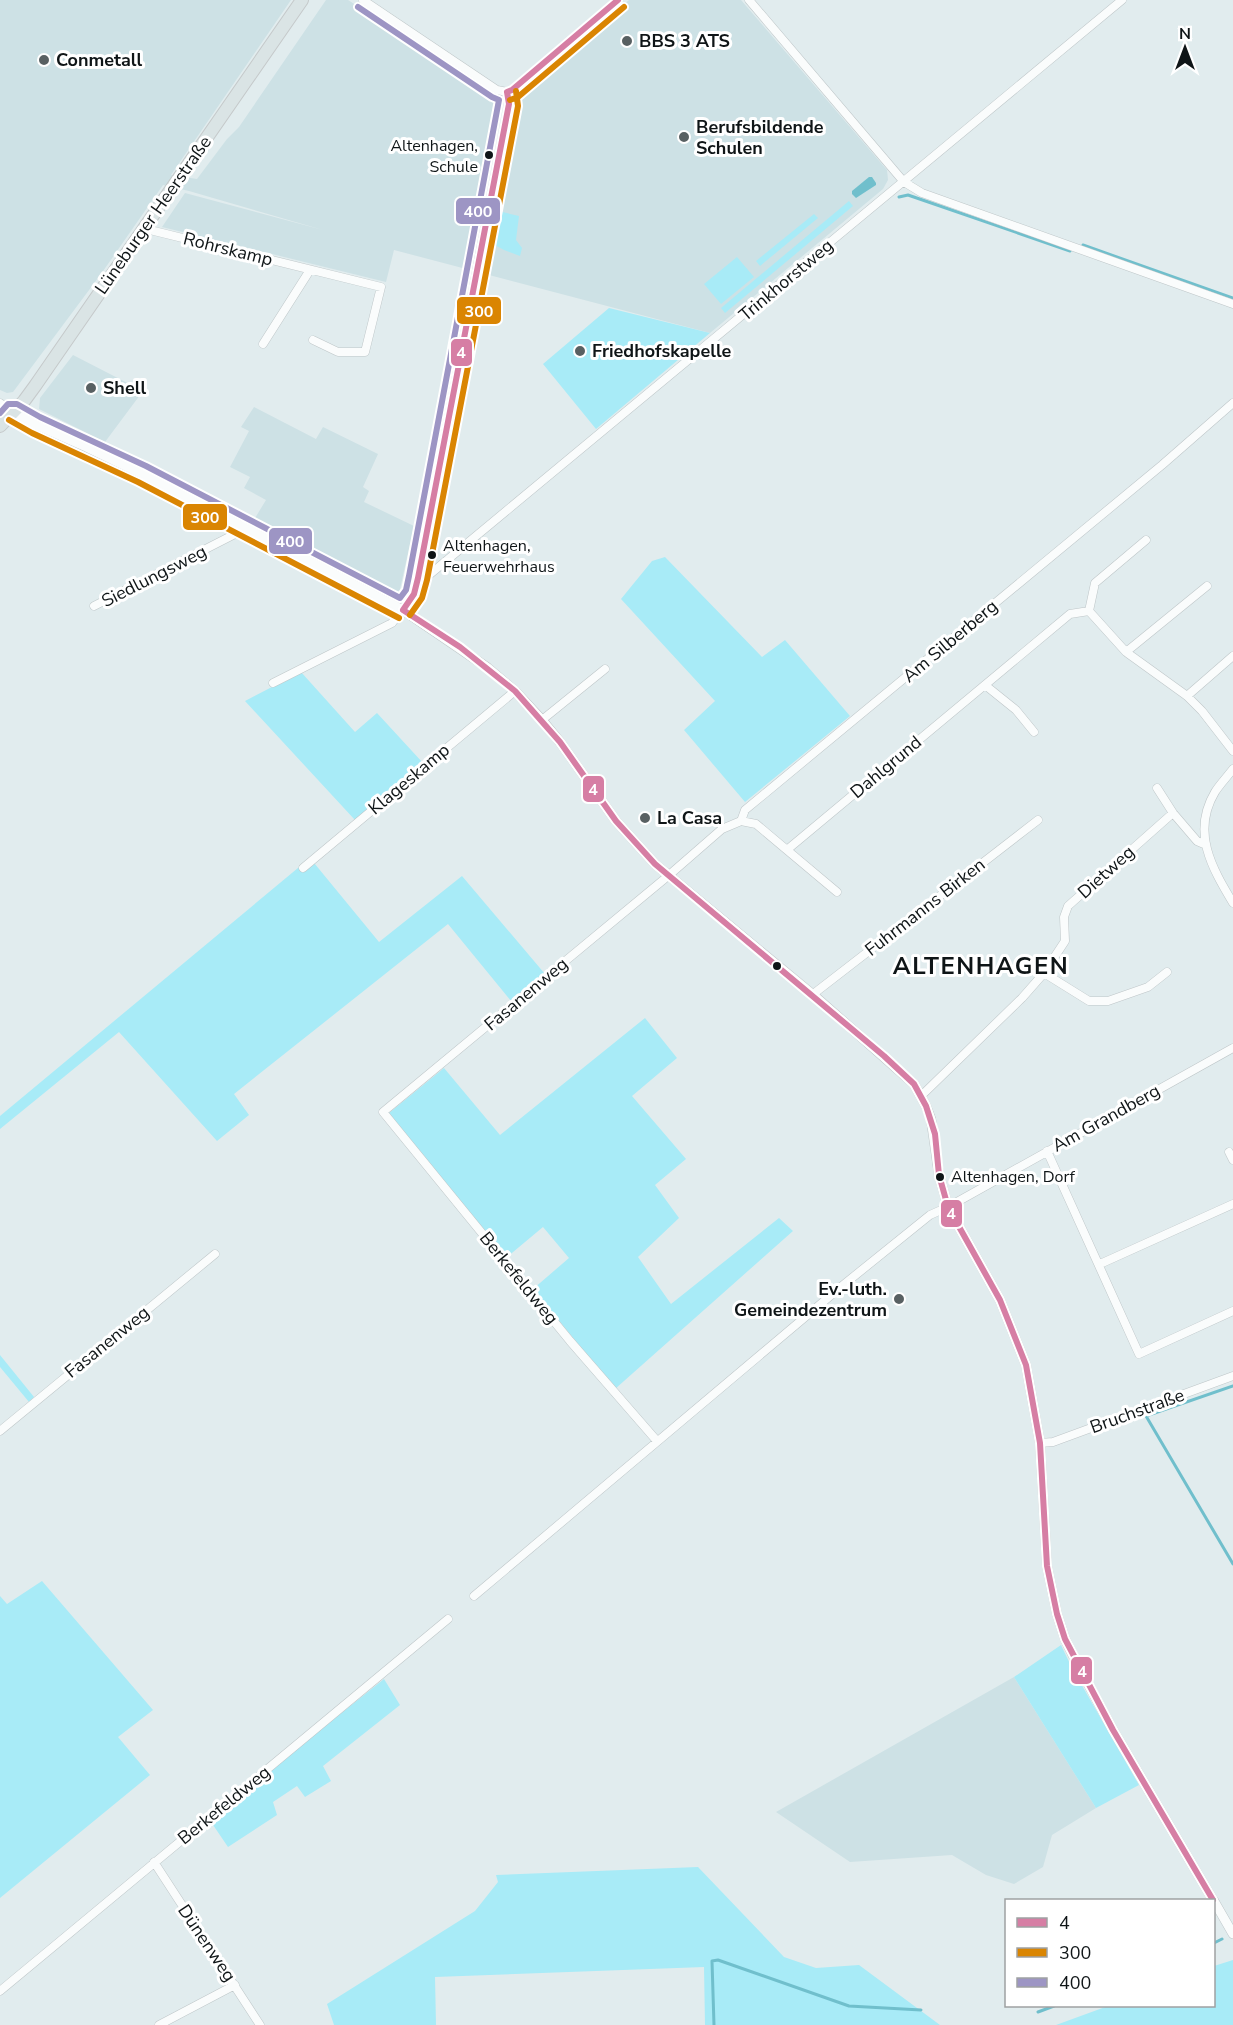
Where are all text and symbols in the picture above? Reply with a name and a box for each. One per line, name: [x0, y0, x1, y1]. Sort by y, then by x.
north arrow: [1155, 18, 1215, 78]
text: N: [1179, 23, 1191, 45]
place label: BBS 3 ATS: [639, 29, 730, 53]
marker: BBS 3 ATS: [620, 34, 634, 48]
place label: Conmetall: [56, 48, 142, 72]
marker: Conmetall: [37, 53, 51, 67]
place label: Berufsbildende Schulen: [696, 115, 824, 160]
marker: Berufsbildende Schulen: [677, 130, 691, 144]
street label: Lüneburger Heerstraße: [89, 131, 217, 299]
place label: Altenhagen, Schule: [390, 135, 478, 178]
marker: Altenhagen, Schule: [483, 149, 495, 161]
line badge: 400: [455, 197, 501, 225]
text: 400: [464, 201, 492, 223]
street label: Rohrskamp: [181, 226, 275, 272]
street label: Trinkhorstweg: [734, 234, 838, 326]
line badge: 300: [456, 296, 502, 325]
text: 300: [465, 301, 493, 323]
line badge: 4: [450, 338, 473, 367]
place label: Friedhofskapelle: [592, 339, 732, 363]
text: 4: [456, 342, 466, 364]
marker: Friedhofskapelle: [573, 344, 587, 358]
place label: Shell: [103, 376, 146, 400]
marker: Shell: [84, 381, 98, 395]
line badge: 300: [182, 503, 228, 531]
text: 300: [191, 507, 219, 529]
line badge: 400: [268, 527, 313, 555]
text: 400: [276, 531, 304, 553]
place label: Altenhagen, Feuerwehrhaus: [443, 535, 555, 578]
street label: Siedlungsweg: [97, 539, 211, 613]
marker: Altenhagen, Feuerwehrhaus: [426, 549, 438, 561]
street label: Am Silberberg: [897, 594, 1003, 688]
street label: Dahlgrund: [845, 730, 927, 804]
street label: Klageskamp: [363, 738, 455, 820]
line badge: 4: [582, 775, 605, 803]
text: 4: [588, 779, 598, 801]
place label: La Casa: [657, 806, 722, 830]
marker: La Casa: [638, 811, 652, 825]
street label: Dietweg: [1072, 840, 1140, 904]
street label: Fuhrmanns Birken: [860, 852, 990, 962]
district label: ALTENHAGEN: [893, 950, 1069, 982]
street label: Fasanenweg: [479, 952, 573, 1036]
unlabelled marker: [771, 960, 783, 972]
street label: Am Grandberg: [1048, 1078, 1164, 1158]
place label: Altenhagen, Dorf: [951, 1166, 1076, 1188]
marker: Altenhagen, Dorf: [934, 1171, 946, 1183]
line badge: 4: [940, 1199, 963, 1228]
text: 4: [946, 1203, 956, 1225]
street label: Berkefeldweg: [474, 1227, 564, 1329]
place label: Ev.-luth. Gemeindezentrum: [734, 1277, 887, 1322]
marker: Ev.-luth. Gemeindezentrum: [892, 1292, 906, 1306]
street label: Fasanenweg: [60, 1300, 154, 1384]
street label: Bruchstraße: [1087, 1383, 1187, 1439]
line badge: 4: [1070, 1656, 1093, 1685]
text: 4: [1077, 1661, 1087, 1683]
street label: Berkefeldweg: [173, 1760, 275, 1850]
legend: [1005, 1899, 1215, 2007]
street label: Dünenweg: [172, 1900, 242, 1986]
text: 4: [1059, 1911, 1070, 1935]
text: 300: [1059, 1941, 1091, 1965]
text: 400: [1059, 1971, 1091, 1995]

